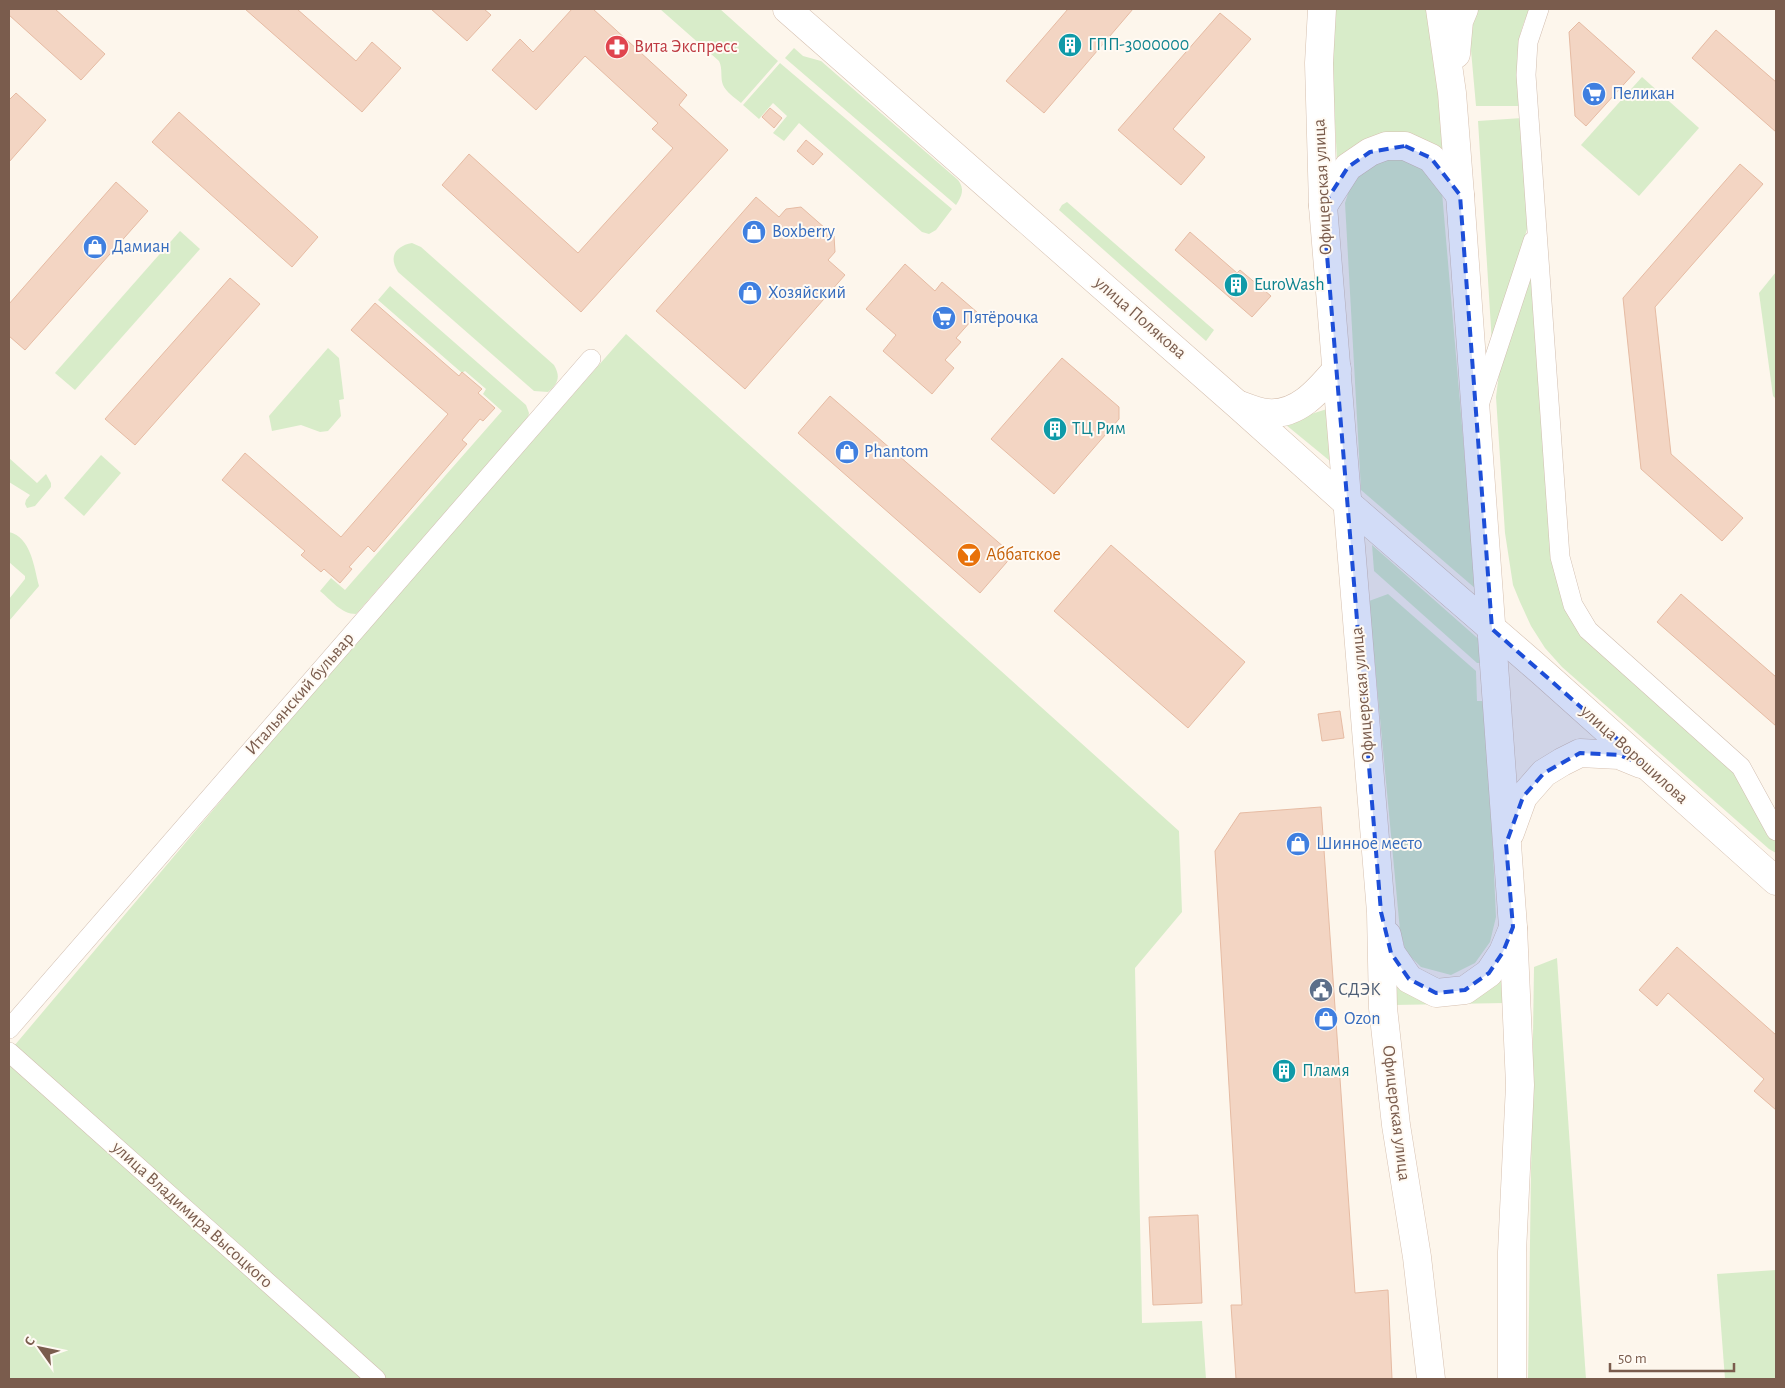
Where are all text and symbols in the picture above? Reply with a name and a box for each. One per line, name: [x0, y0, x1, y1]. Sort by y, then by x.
building icon: ГПП-3000000: [1057, 32, 1083, 58]
pharmacy icon: Вита Экспресс: [604, 34, 630, 60]
place label: ГПП-3000000: [1088, 36, 1189, 54]
place label: Вита Экспресс: [634, 38, 738, 56]
supermarket icon: Пеликан: [1581, 81, 1607, 107]
place label: Пеликан: [1612, 85, 1675, 103]
street label: Офицерская улица: [1310, 118, 1336, 256]
shop icon: Boxberry: [741, 219, 767, 245]
place label: Boxberry: [772, 223, 835, 241]
shop icon: Дамиан: [82, 234, 108, 260]
place label: Дамиан: [112, 238, 170, 256]
building icon: EuroWash: [1223, 272, 1249, 298]
street label: улица Полякова: [1090, 273, 1189, 363]
place label: EuroWash: [1254, 276, 1325, 294]
shop icon: Хозяйский: [737, 280, 763, 306]
place label: Хозяйский: [768, 284, 846, 302]
supermarket icon: Пятёрочка: [931, 305, 957, 331]
place label: Пятёрочка: [962, 309, 1039, 327]
building icon: ТЦ Рим: [1042, 416, 1068, 442]
place label: ТЦ Рим: [1072, 420, 1126, 438]
shop icon: Phantom: [834, 439, 860, 465]
place label: Phantom: [864, 443, 929, 461]
bar icon: Аббатское: [956, 542, 982, 568]
place label: Аббатское: [986, 545, 1061, 564]
street label: Офицерская улица: [1348, 626, 1378, 764]
street label: Итальянский бульвар: [241, 629, 358, 759]
street label: улица Ворошилова: [1576, 702, 1691, 808]
shop icon: Шинное место: [1285, 831, 1311, 857]
place label: Шинное место: [1316, 835, 1423, 853]
public building icon: СДЭК: [1308, 977, 1334, 1003]
place label: СДЭК: [1338, 981, 1381, 999]
shop icon: Ozon: [1313, 1006, 1339, 1032]
place label: Ozon: [1344, 1010, 1381, 1028]
street label: Офицерская улица: [1379, 1044, 1413, 1182]
building icon: Пламя: [1271, 1058, 1297, 1084]
place label: Пламя: [1302, 1062, 1350, 1080]
street label: улица Владимира Высоцкого: [108, 1138, 276, 1292]
north arrow: [15, 1323, 65, 1373]
text: С: [22, 1334, 38, 1349]
scale bar: [1610, 1340, 1734, 1372]
text: 50 m: [1618, 1351, 1647, 1366]

